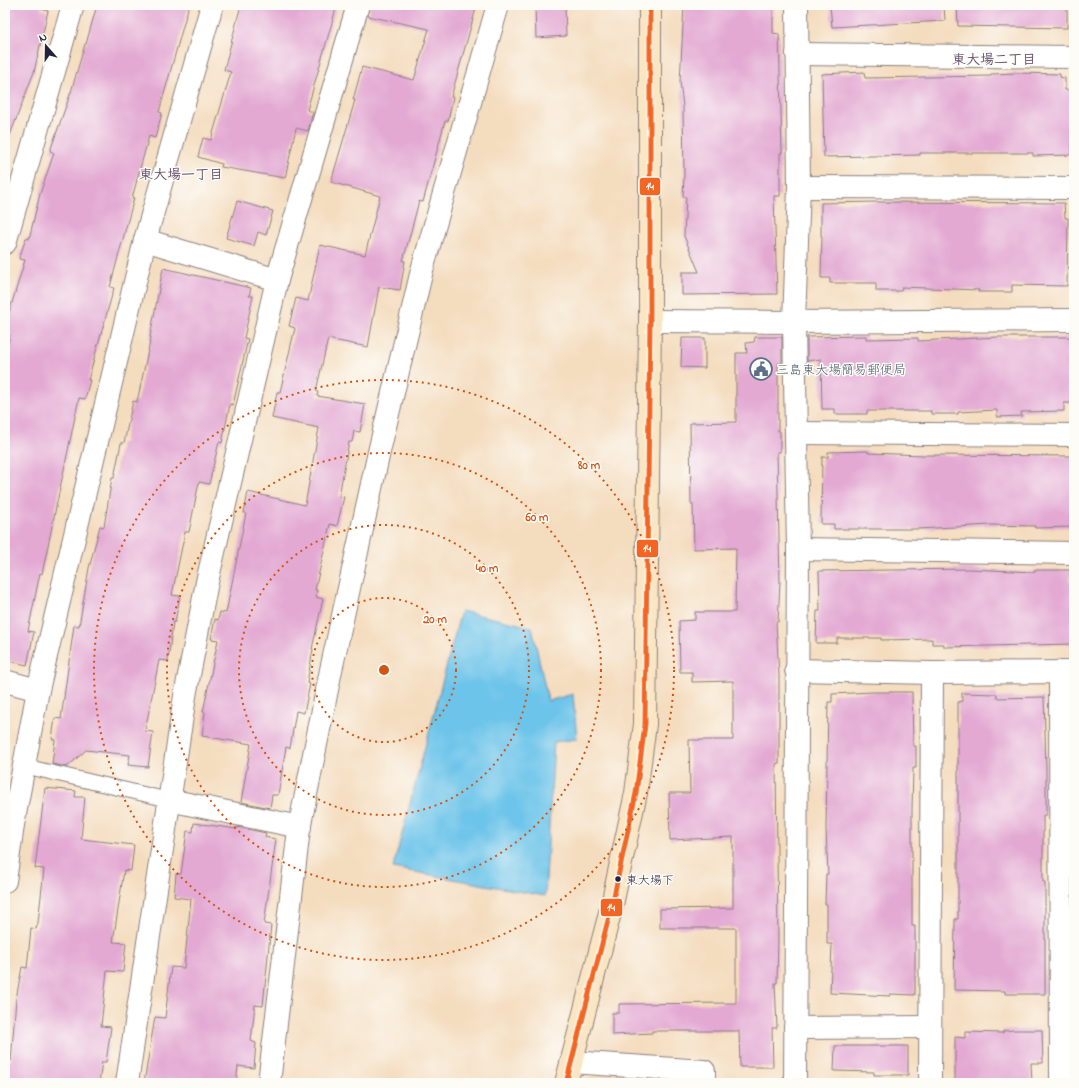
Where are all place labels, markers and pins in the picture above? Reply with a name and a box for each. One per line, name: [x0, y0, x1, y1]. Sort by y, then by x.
public building icon: 三島東大場簡易郵便局: [748, 356, 774, 382]
place label: 三島東大場簡易郵便局: [776, 361, 906, 380]
centre of rings: [377, 663, 391, 677]
place label: 東大場下: [626, 872, 674, 890]
marker: 東大場下: [613, 874, 623, 884]

